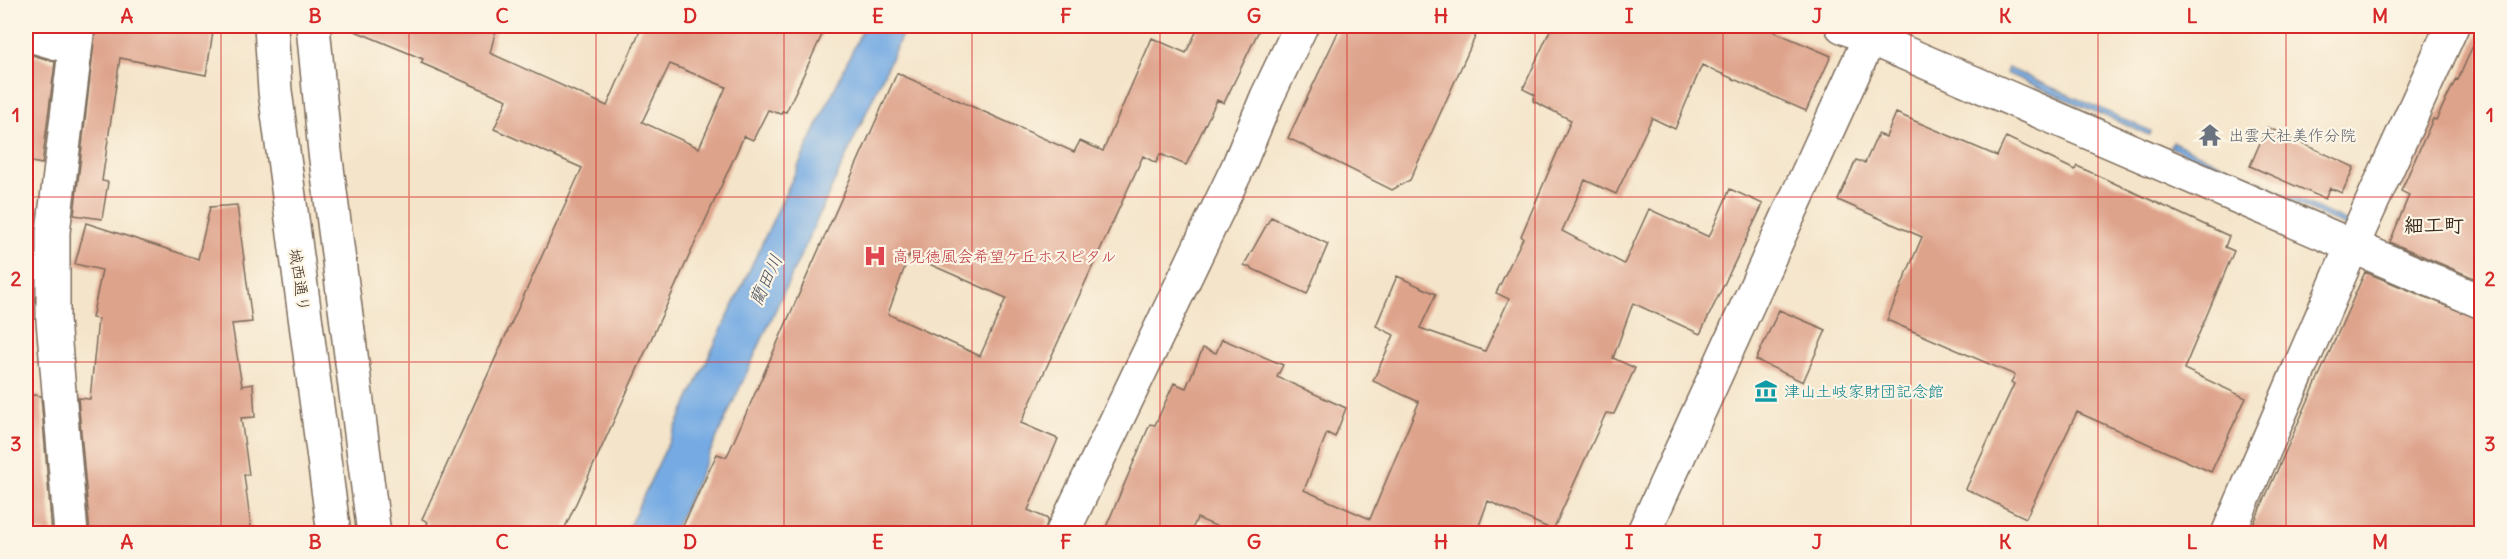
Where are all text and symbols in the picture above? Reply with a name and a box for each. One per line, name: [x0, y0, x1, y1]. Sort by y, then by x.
text: A: [121, 3, 134, 28]
text: B: [308, 3, 322, 28]
text: C: [495, 3, 509, 28]
text: D: [683, 3, 697, 28]
text: E: [872, 3, 884, 28]
text: F: [1060, 3, 1072, 28]
text: G: [1247, 3, 1261, 28]
text: H: [1434, 3, 1448, 28]
text: I: [1625, 3, 1634, 28]
text: J: [1812, 3, 1823, 28]
text: K: [1999, 3, 2012, 28]
text: L: [2187, 3, 2198, 28]
text: M: [2372, 3, 2388, 28]
text: 1: [12, 102, 20, 127]
text: 1: [2486, 102, 2494, 127]
temple icon: 出雲大社美作分院: [2197, 122, 2223, 148]
place label: 出雲大社美作分院: [2228, 125, 2356, 145]
district label: 細工町: [2404, 212, 2464, 237]
hospital icon: 高見徳風会希望ケ丘ホスピタル: [862, 243, 888, 269]
place label: 高見徳風会希望ケ丘ホスピタル: [893, 246, 1117, 266]
street label: 城西通り: [286, 247, 314, 313]
water label: 藺田川: [744, 250, 787, 309]
text: 2: [11, 266, 22, 291]
text: 2: [2485, 266, 2496, 291]
museum icon: 津山土岐家財団記念館: [1753, 378, 1779, 404]
place label: 津山土岐家財団記念館: [1784, 381, 1944, 401]
text: 3: [10, 431, 22, 456]
text: 3: [2484, 431, 2496, 456]
text: A: [121, 529, 134, 554]
text: B: [308, 529, 322, 554]
text: C: [495, 529, 509, 554]
text: D: [683, 529, 697, 554]
text: E: [872, 529, 884, 554]
text: F: [1060, 529, 1072, 554]
text: G: [1247, 529, 1261, 554]
text: H: [1434, 529, 1448, 554]
text: I: [1625, 529, 1634, 554]
text: J: [1812, 529, 1823, 554]
text: K: [1999, 529, 2012, 554]
text: L: [2187, 529, 2198, 554]
text: M: [2372, 529, 2388, 554]

